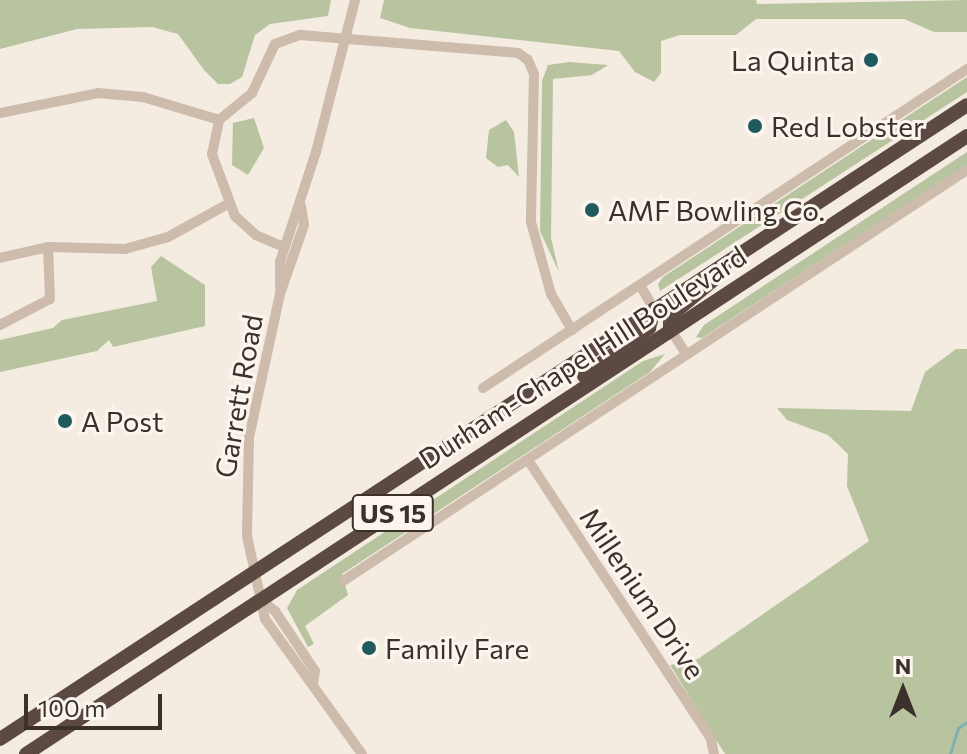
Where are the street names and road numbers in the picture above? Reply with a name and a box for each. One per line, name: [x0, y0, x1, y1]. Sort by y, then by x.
street label: Durham-Chapel Hill Boulevard: [412, 239, 752, 475]
street label: Garrett Road: [207, 312, 269, 480]
road number: US 15: [351, 491, 435, 535]
street label: Millenium Drive: [573, 501, 713, 685]

